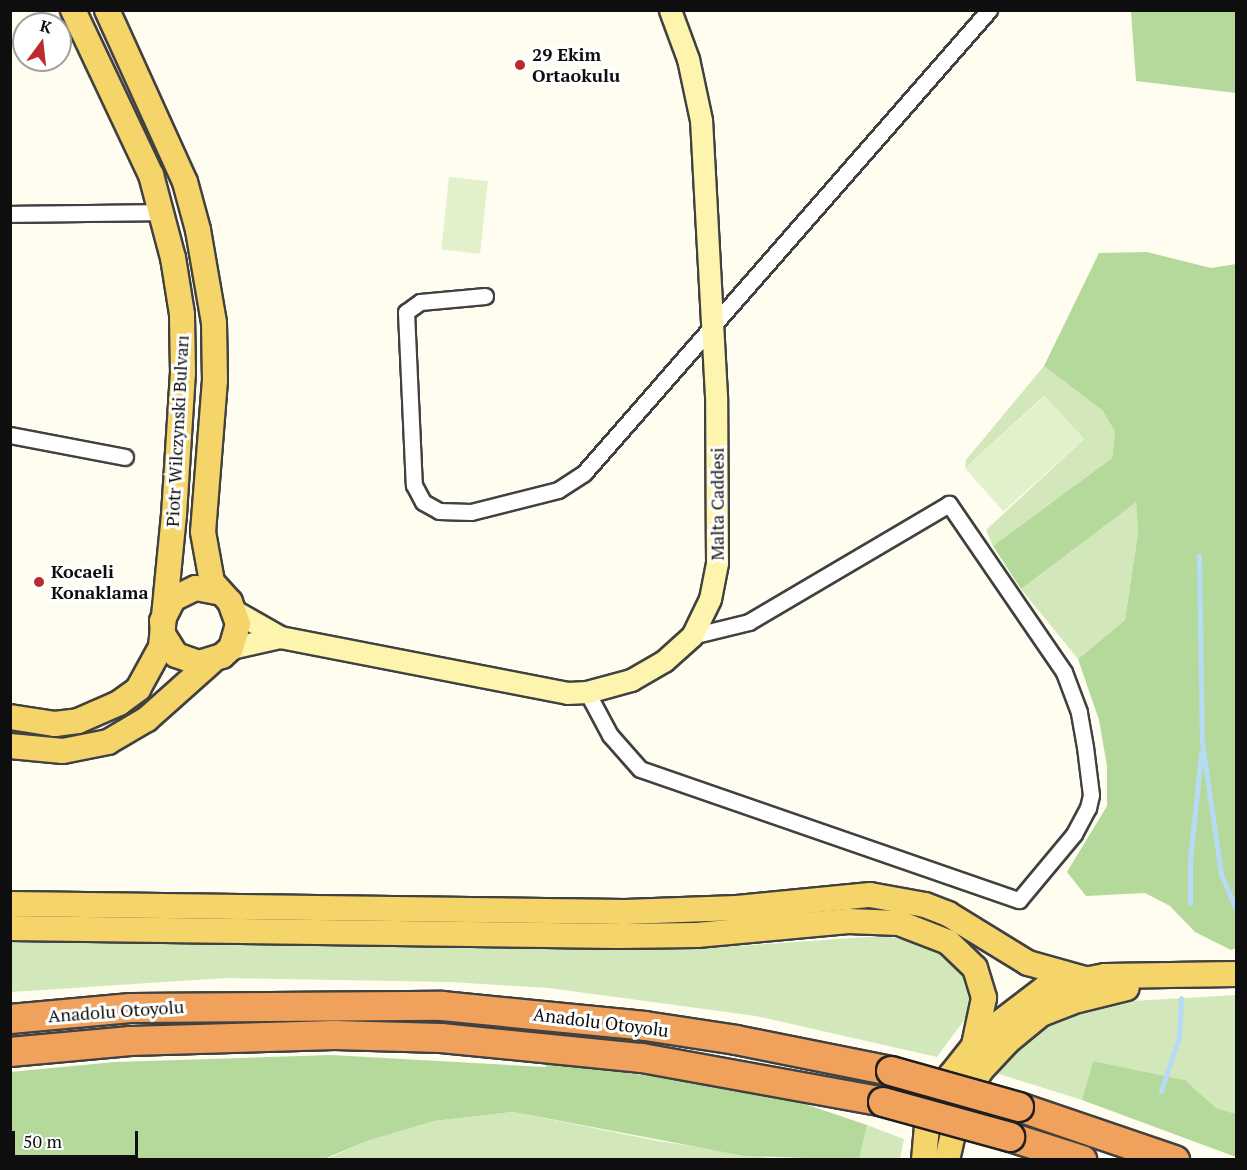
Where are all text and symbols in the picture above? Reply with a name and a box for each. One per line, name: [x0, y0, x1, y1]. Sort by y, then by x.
north arrow: [12, 12, 72, 72]
text: K: [38, 14, 54, 39]
place label: 29 Ekim Ortaokulu: [532, 44, 620, 86]
marker: 29 Ekim Ortaokulu: [513, 58, 527, 72]
street label: Piotr Wilczynski Bulvarı: [161, 334, 193, 528]
street label: Malta Caddesi: [706, 447, 728, 561]
place label: Kocaeli Konaklama: [51, 561, 148, 604]
marker: Kocaeli Konaklama: [32, 575, 46, 589]
street label: Anadolu Otoyolu: [47, 995, 185, 1027]
street label: Anadolu Otoyolu: [532, 1003, 670, 1041]
scale bar: [15, 1119, 141, 1157]
text: 50 m: [23, 1129, 62, 1153]

